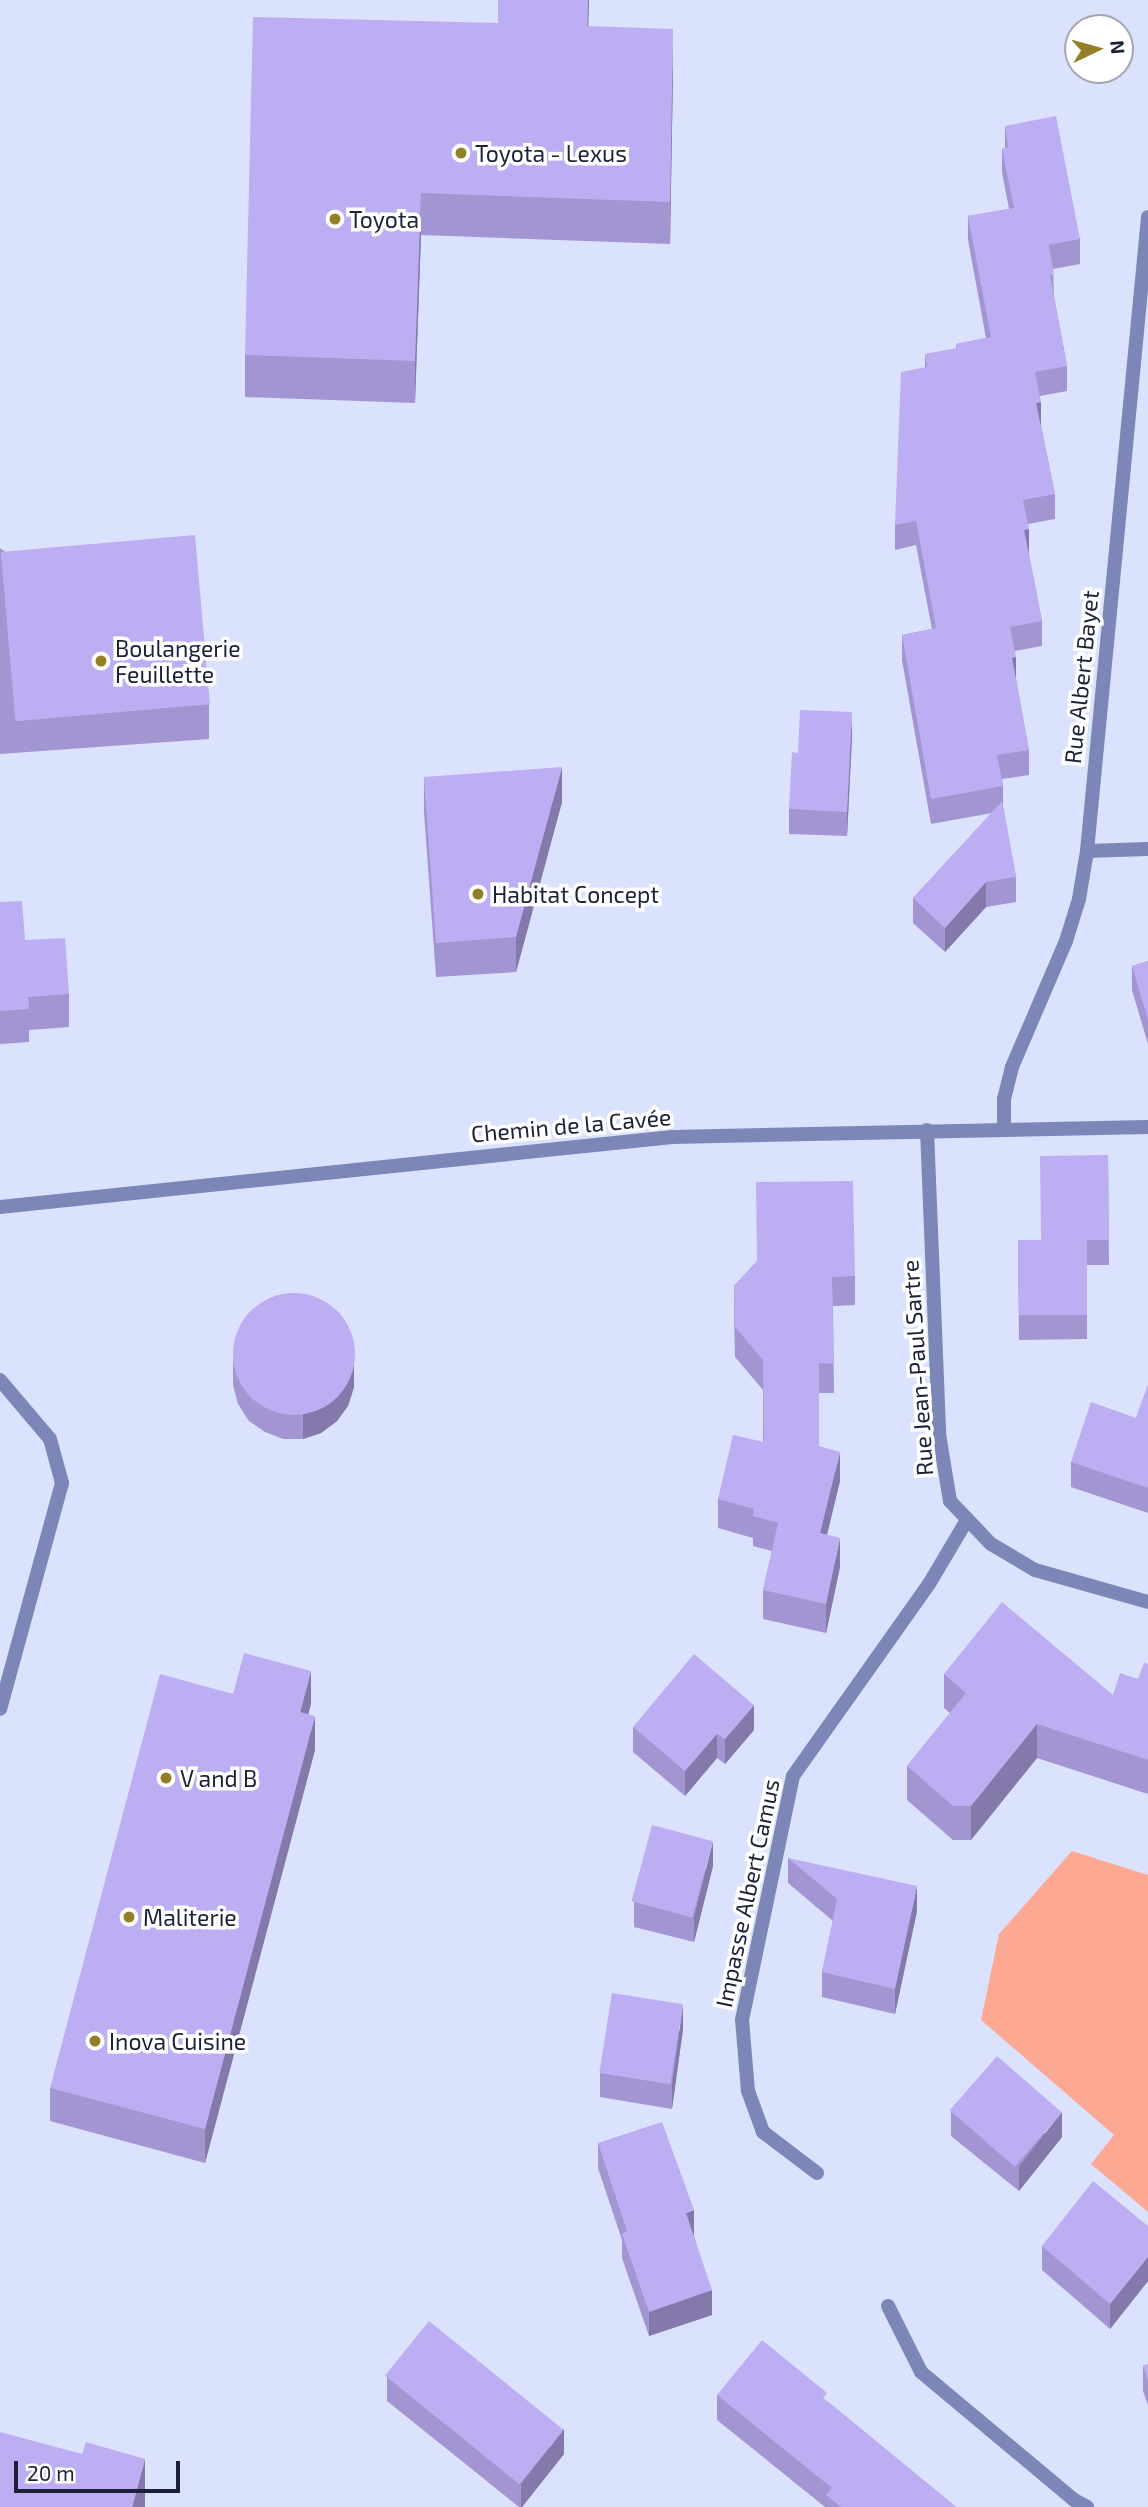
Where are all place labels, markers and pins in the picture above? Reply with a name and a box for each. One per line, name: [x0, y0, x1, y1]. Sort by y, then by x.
place label: Toyota - Lexus: [475, 139, 627, 167]
marker: Toyota - Lexus: [453, 145, 469, 161]
place label: Toyota: [349, 205, 419, 233]
marker: Toyota: [327, 211, 343, 227]
place label: Boulangerie Feuillette: [115, 634, 241, 688]
marker: Boulangerie Feuillette: [93, 653, 109, 669]
place label: Habitat Concept: [492, 880, 659, 908]
marker: Habitat Concept: [470, 886, 486, 902]
place label: V and B: [180, 1764, 258, 1792]
marker: V and B: [158, 1770, 174, 1786]
place label: Maliterie: [143, 1903, 237, 1931]
marker: Maliterie: [121, 1909, 137, 1925]
place label: Inova Cuisine: [109, 2027, 246, 2055]
marker: Inova Cuisine: [87, 2033, 103, 2049]

